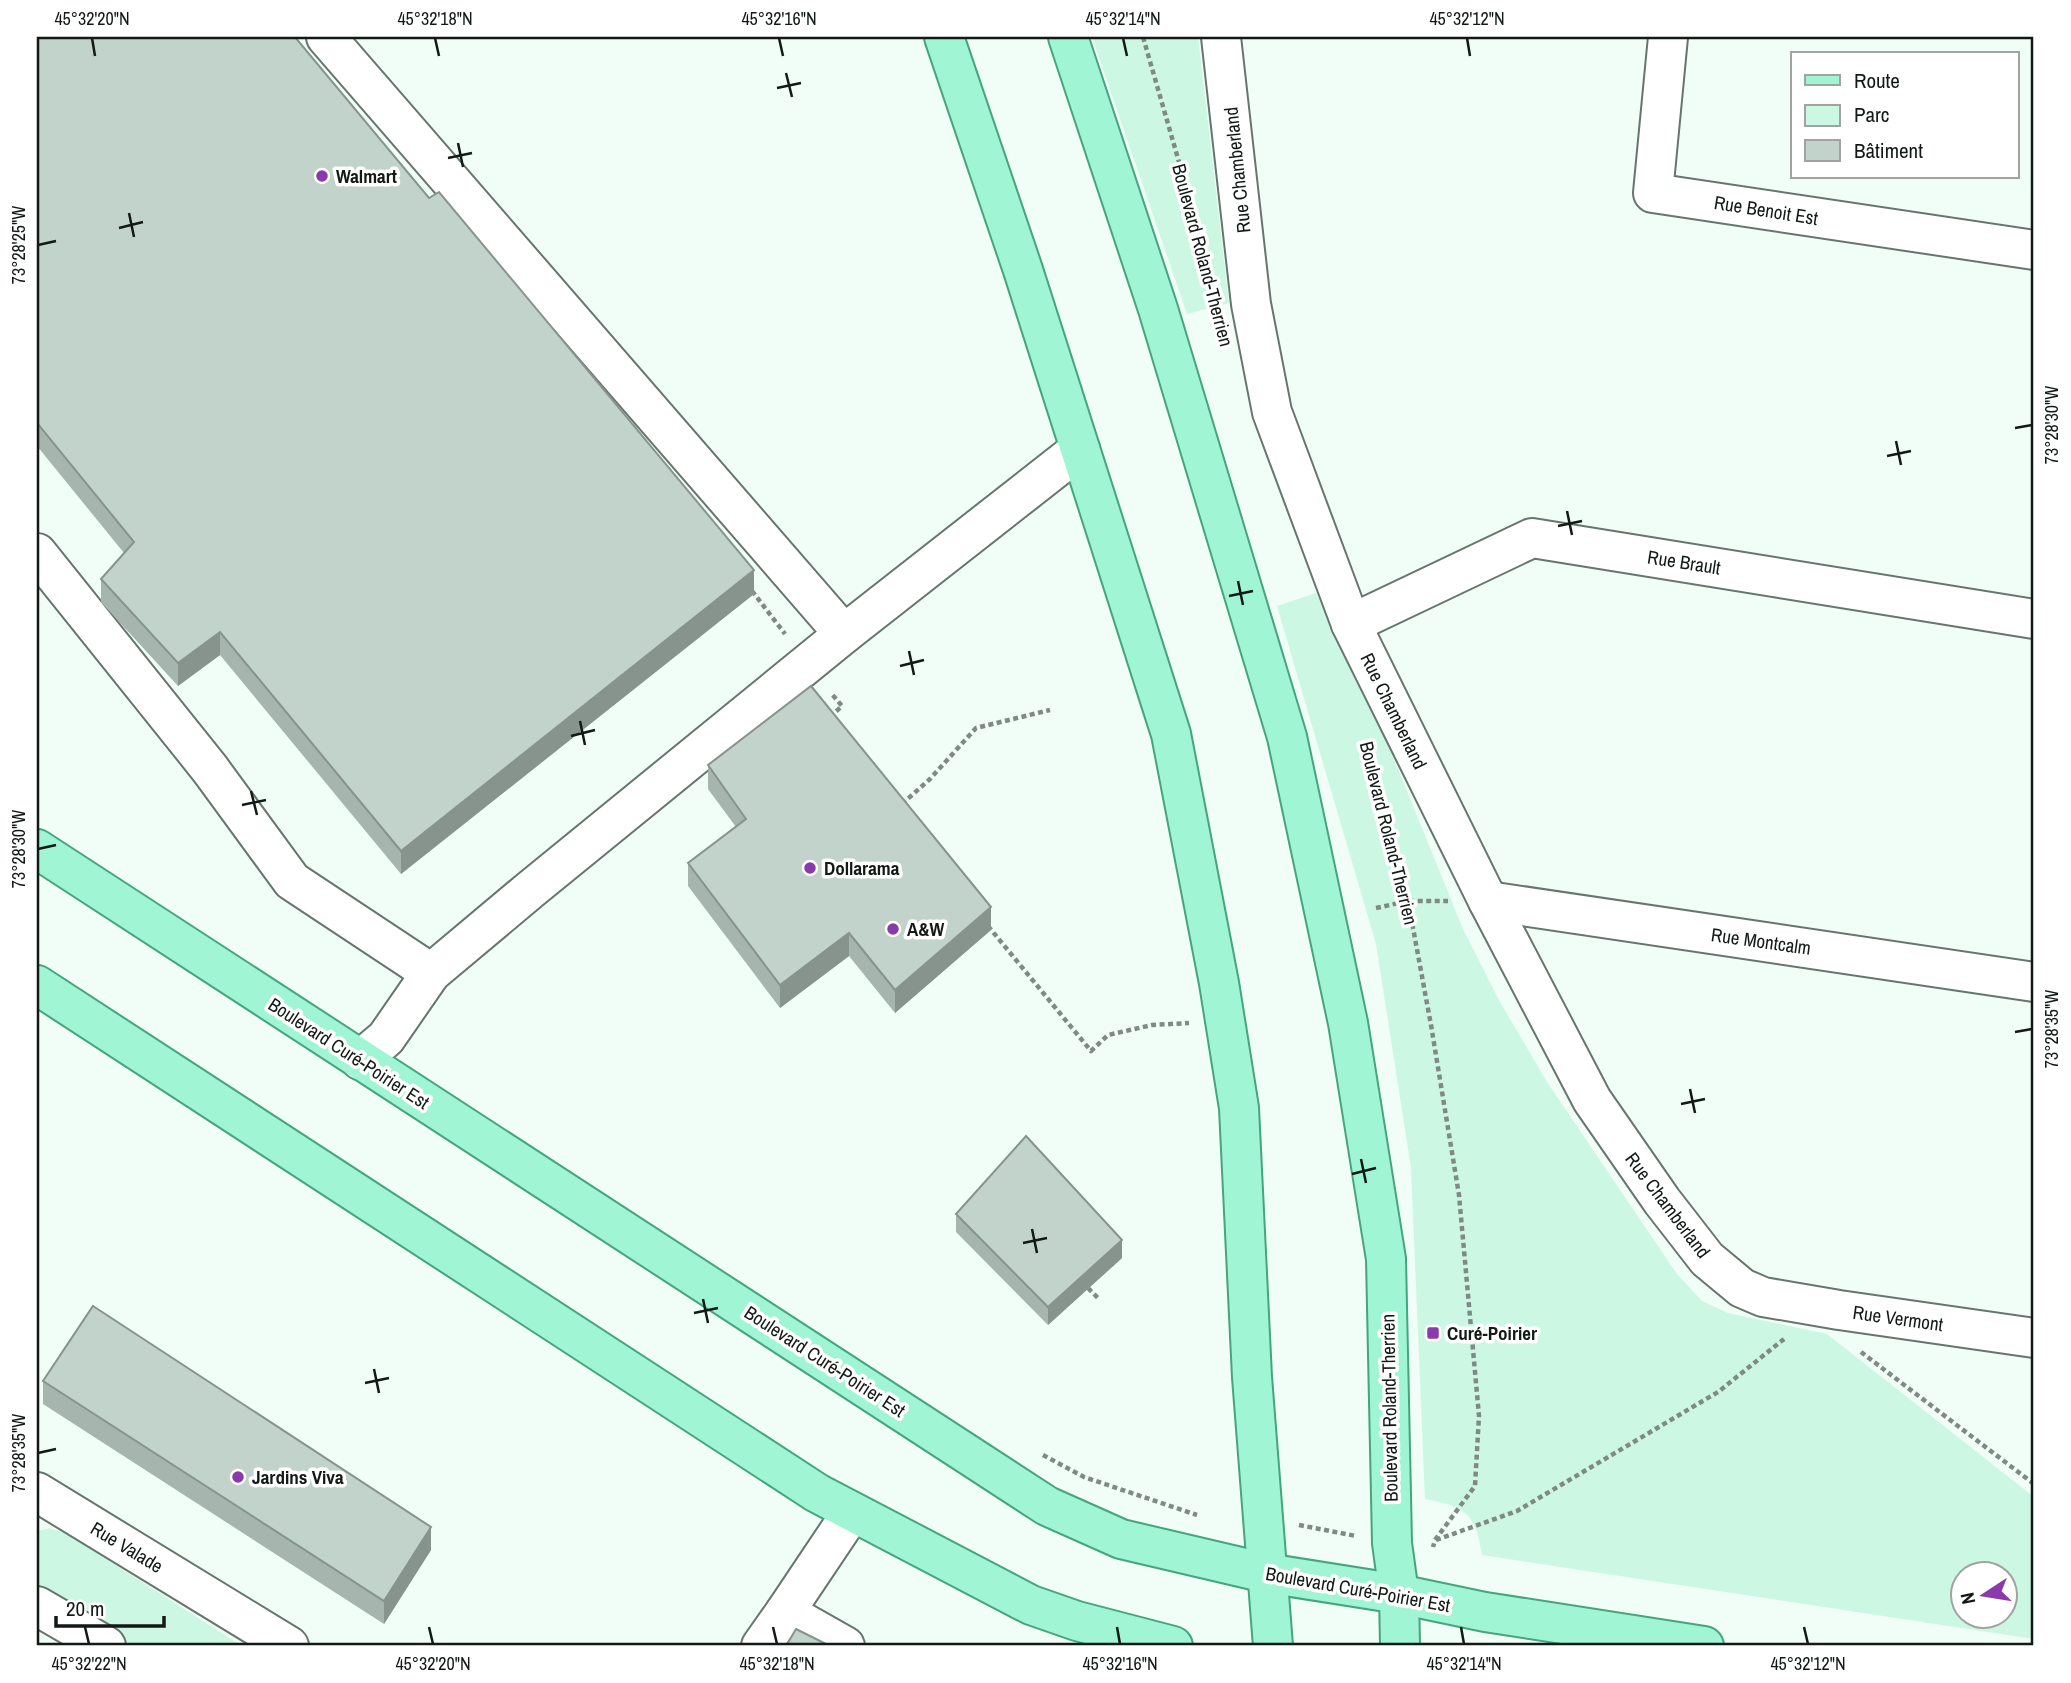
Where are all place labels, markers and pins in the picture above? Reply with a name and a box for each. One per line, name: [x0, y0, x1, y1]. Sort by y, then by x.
place label: Walmart: [336, 163, 397, 189]
marker: Walmart: [314, 168, 330, 184]
place label: Dollarama: [824, 855, 900, 881]
marker: Dollarama: [802, 860, 818, 876]
place label: A&W: [907, 916, 944, 942]
marker: A&W: [885, 921, 901, 937]
place label: Curé-Poirier: [1447, 1320, 1537, 1346]
marker: Curé-Poirier: [1425, 1325, 1441, 1341]
place label: Jardins Viva: [252, 1464, 344, 1490]
marker: Jardins Viva: [230, 1469, 246, 1485]

